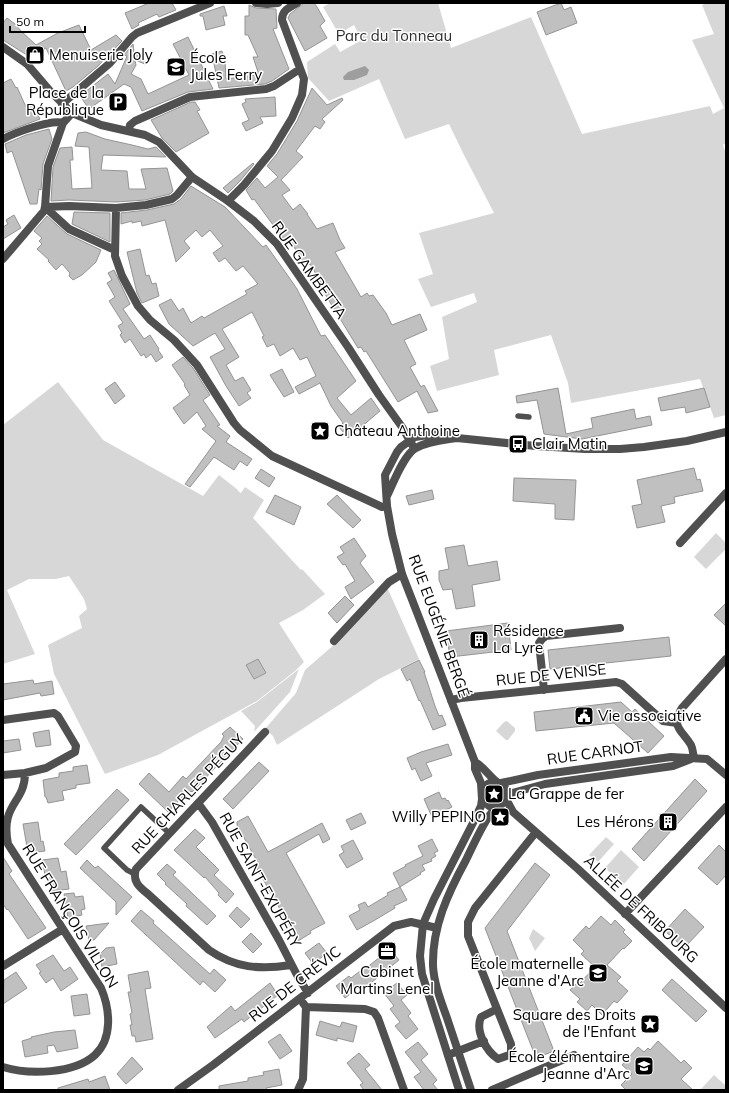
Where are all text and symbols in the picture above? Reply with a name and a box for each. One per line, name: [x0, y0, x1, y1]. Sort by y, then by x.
scale bar: [10, 8, 85, 34]
text: 50 m: [16, 14, 44, 29]
park label: Parc du Tonneau: [336, 26, 452, 45]
shop icon: Menuiserie Joly: [24, 44, 46, 66]
place label: Menuiserie Joly: [49, 45, 153, 64]
place label: École Jules Ferry: [190, 48, 262, 84]
school or university icon: École Jules Ferry: [165, 56, 187, 78]
place label: Place de la République: [26, 83, 104, 119]
parking icon: Place de la République: [107, 91, 129, 113]
street label: RUE GAMBETTA: [268, 217, 351, 322]
place icon: Château Anthoine: [309, 420, 331, 442]
place label: Château Anthoine: [334, 421, 460, 440]
bus stop icon: Clair Matin: [507, 433, 529, 455]
place label: Clair Matin: [532, 434, 607, 453]
street label: RUE EUGÉNIE BERGÉ: [405, 552, 474, 700]
place label: Résidence La Lyre: [493, 621, 564, 657]
building icon: Résidence La Lyre: [468, 629, 490, 651]
street label: RUE DE VENISE: [495, 659, 607, 690]
public building icon: Vie associative: [573, 705, 595, 727]
place label: Vie associative: [598, 706, 701, 725]
street label: RUE CHARLES PÉGUY: [127, 729, 249, 858]
street label: RUE CARNOT: [546, 736, 644, 769]
place icon: La Grappe de fer: [483, 783, 505, 805]
place label: La Grappe de fer: [508, 784, 625, 803]
place icon: Willy PEPINO: [489, 806, 511, 828]
place label: Willy PEPINO: [392, 807, 486, 826]
street label: RUE SAINT-EXUPÉRY: [215, 809, 306, 951]
building icon: Les Hérons: [657, 811, 679, 833]
place label: Les Hérons: [577, 812, 654, 831]
street label: RUE FRANÇOIS VILLON: [18, 840, 123, 991]
street label: ALLÉE DE FRIBOURG: [580, 851, 703, 967]
office icon: Cabinet Martins Lenel: [376, 940, 398, 962]
street label: RUE DE CRÉVIC: [245, 942, 345, 1026]
place label: École maternelle Jeanne d'Arc: [471, 954, 584, 990]
place label: Cabinet Martins Lenel: [340, 962, 434, 998]
school or university icon: École maternelle Jeanne d'Arc: [587, 962, 609, 984]
place label: Square des Droits de l'Enfant: [513, 1005, 636, 1041]
place icon: Square des Droits de l'Enfant: [639, 1013, 661, 1035]
place label: École élémentaire Jeanne d'Arc: [508, 1047, 630, 1083]
school or university icon: École élémentaire Jeanne d'Arc: [633, 1055, 655, 1077]

